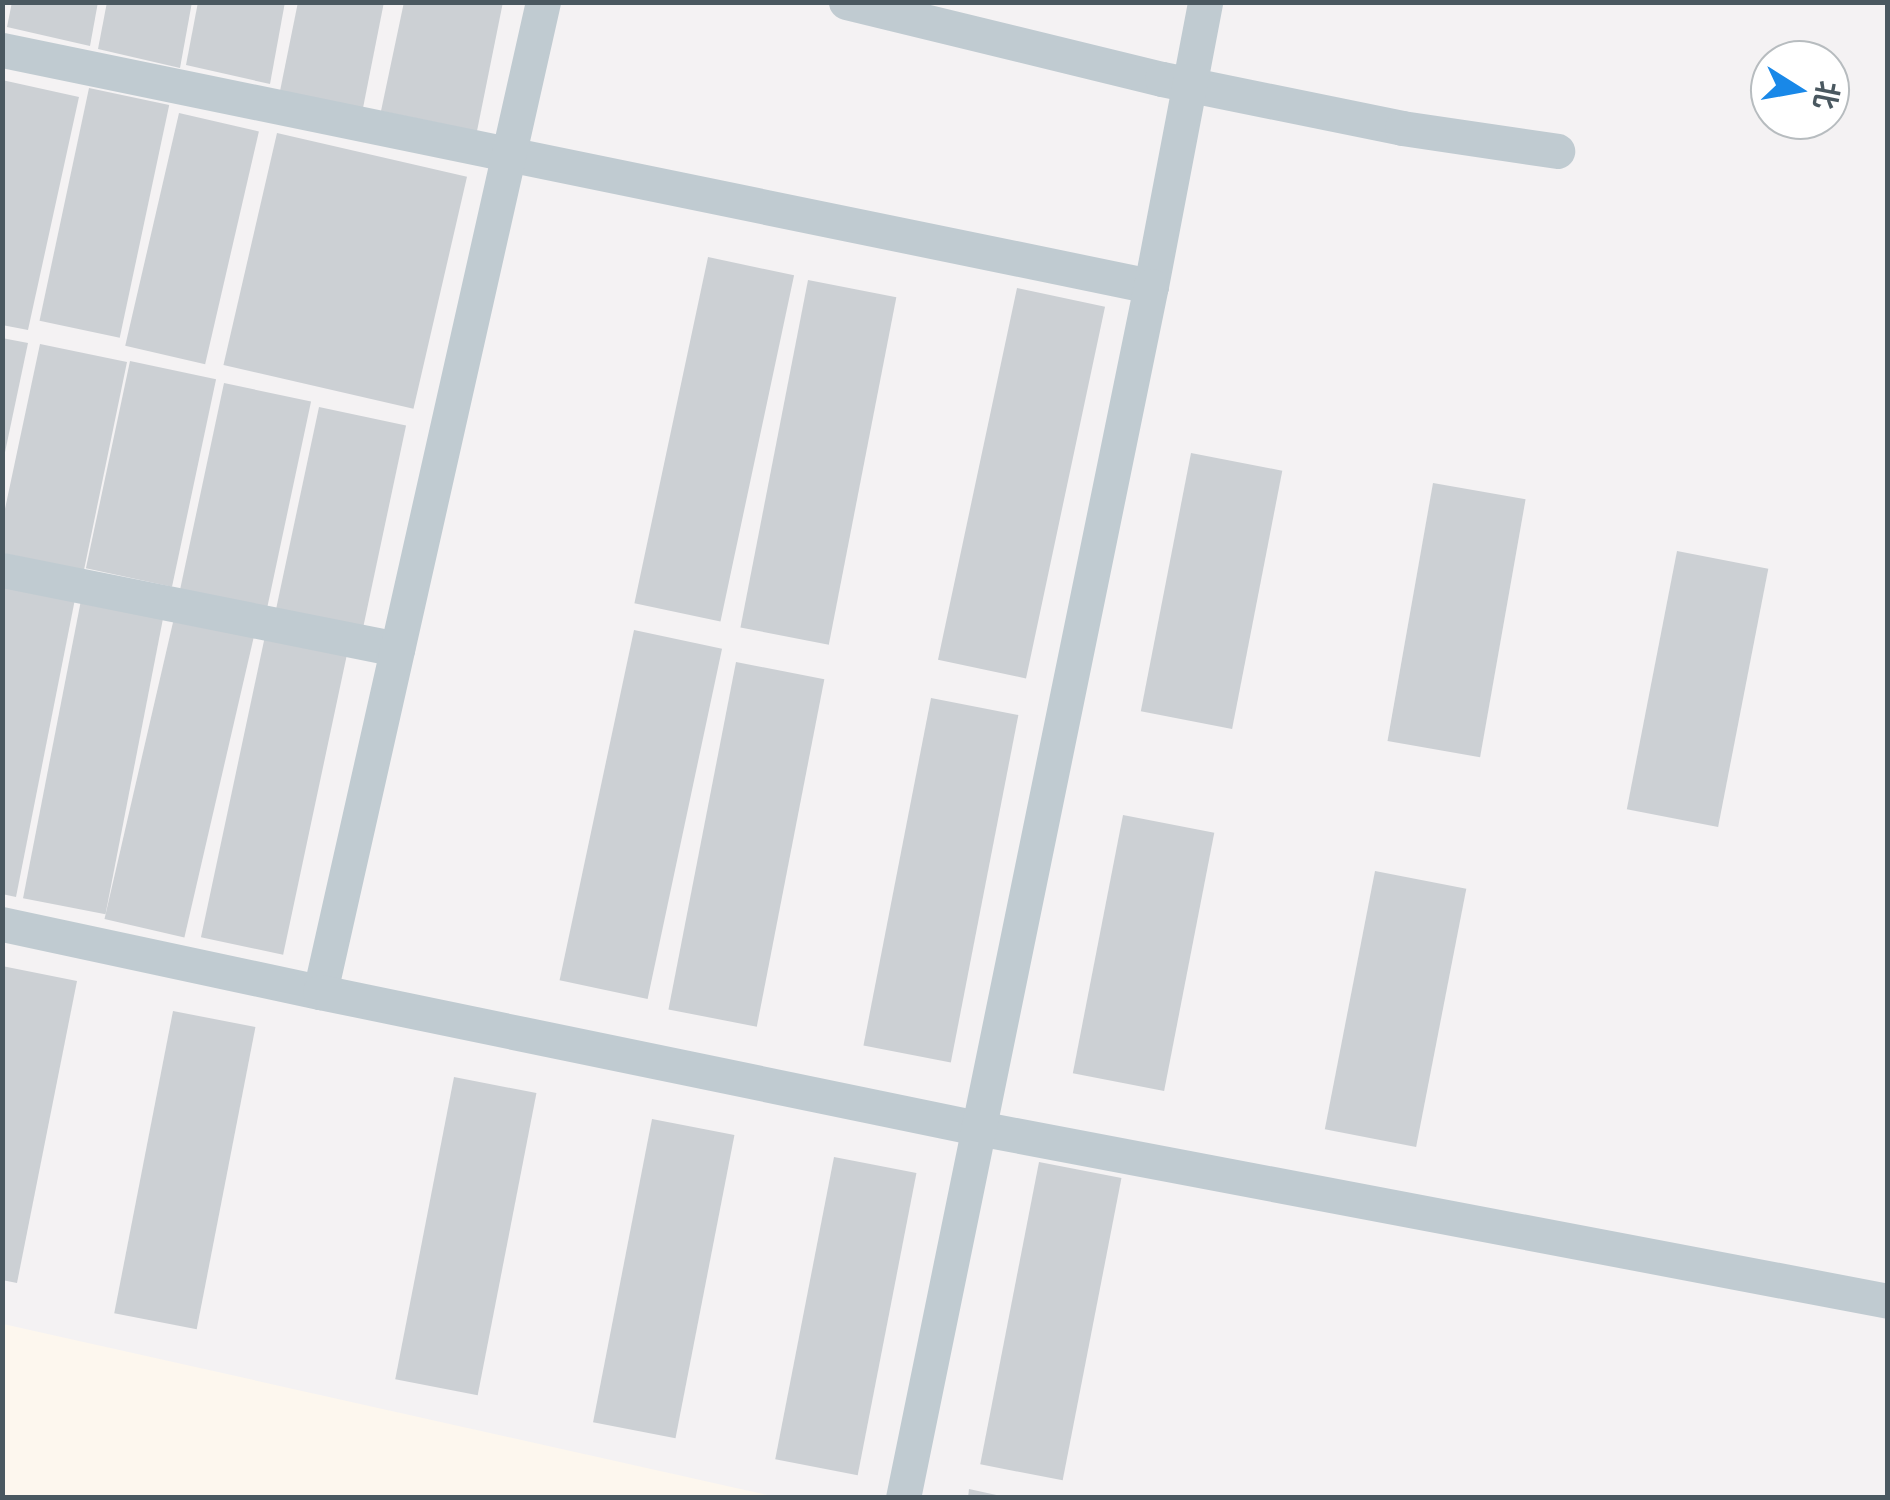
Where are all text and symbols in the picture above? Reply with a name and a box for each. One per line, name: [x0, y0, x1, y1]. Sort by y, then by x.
north arrow: [1750, 40, 1850, 140]
text: 北: [1806, 78, 1849, 113]

